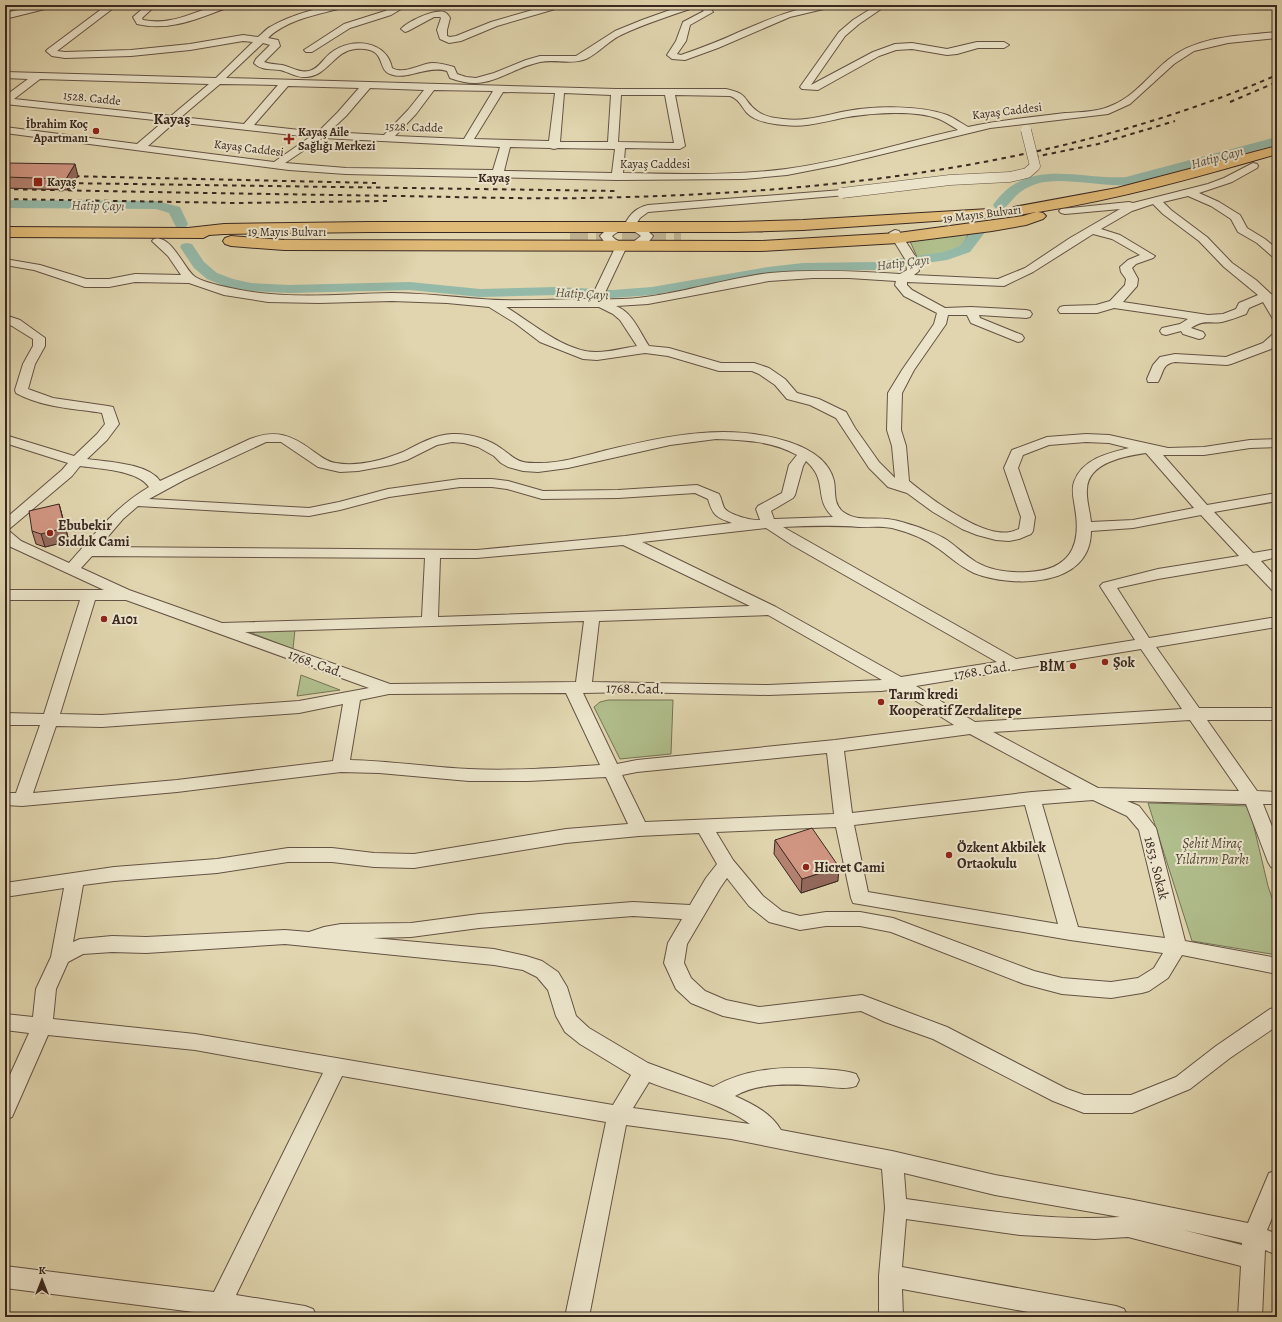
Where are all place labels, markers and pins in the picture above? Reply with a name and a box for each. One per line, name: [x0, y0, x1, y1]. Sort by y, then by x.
place label: İbrahim Koç Apartmanı: [26, 116, 88, 146]
place label: Kayaş Aile Sağlığı Merkezi: [298, 124, 376, 154]
marker: İbrahim Koç Apartmanı: [91, 126, 101, 136]
marker: Kayaş Aile Sağlığı Merkezi: [283, 133, 295, 145]
place label: Kayaş: [47, 174, 77, 190]
marker: Kayaş: [32, 176, 44, 188]
place label: Ebubekir Sıddık Cami: [58, 516, 130, 551]
marker: Ebubekir Sıddık Cami: [45, 528, 55, 538]
place label: A101: [111, 610, 138, 629]
marker: A101: [99, 614, 109, 624]
place label: Şok: [1113, 653, 1136, 672]
place label: BİM: [1039, 657, 1065, 676]
marker: Şok: [1100, 657, 1110, 667]
marker: BİM: [1068, 661, 1078, 671]
place label: Tarım kredi Kooperatif Zerdalitepe: [889, 685, 1022, 720]
marker: Tarım kredi Kooperatif Zerdalitepe: [876, 697, 886, 707]
place label: Özkent Akbilek Ortaokulu: [957, 838, 1047, 873]
marker: Özkent Akbilek Ortaokulu: [944, 850, 954, 860]
place label: Hicret Cami: [814, 858, 885, 877]
marker: Hicret Cami: [801, 862, 811, 872]

